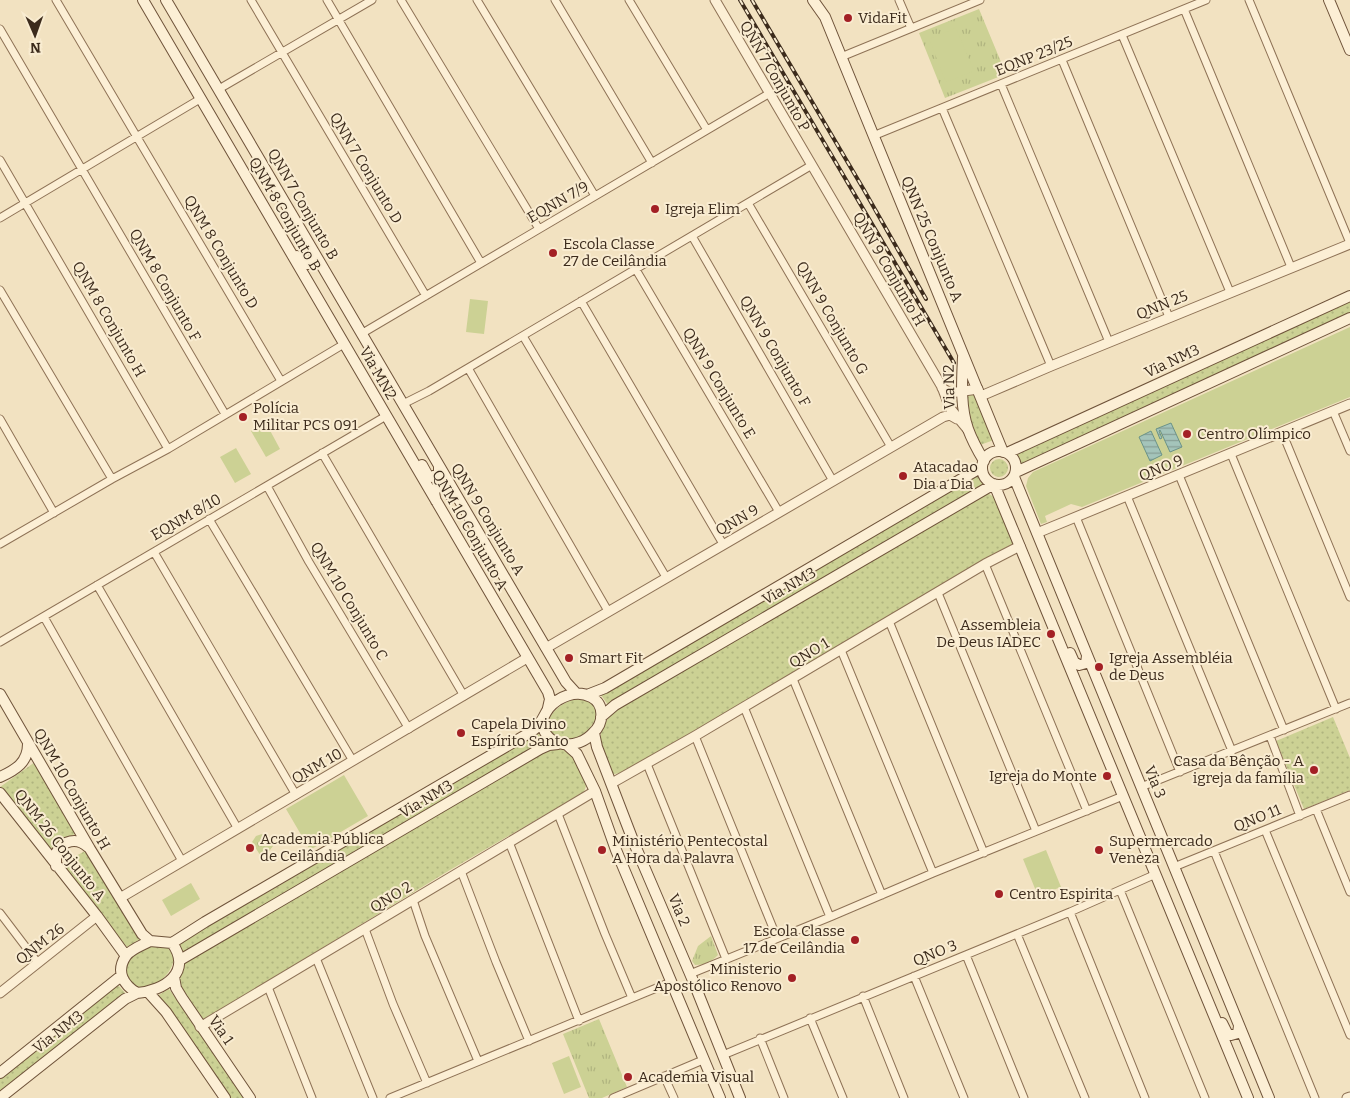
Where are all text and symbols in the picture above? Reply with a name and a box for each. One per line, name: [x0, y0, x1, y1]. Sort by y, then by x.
place label: VidaFit: [858, 9, 908, 27]
north arrow: [10, 10, 60, 60]
marker: VidaFit: [842, 12, 854, 24]
street label: QNN 7 Conjunto P: [736, 18, 814, 135]
street label: EQNP 23/25: [993, 32, 1075, 80]
text: N: [30, 39, 41, 56]
street label: QNN 7 Conjunto D: [326, 109, 406, 227]
street label: QNN 7 Conjunto B: [264, 145, 342, 263]
street label: QNM 8 Conjunto B: [245, 154, 325, 274]
street label: QNN 25 Conjunto A: [897, 173, 967, 305]
street label: EQNN 7/9: [524, 177, 592, 227]
street label: QNM 8 Conjunto D: [180, 192, 262, 312]
place label: Igreja Elim: [665, 200, 741, 218]
marker: Igreja Elim: [649, 203, 661, 215]
street label: QNN 9 Conjunto H: [849, 209, 929, 329]
street label: QNM 8 Conjunto F: [125, 225, 205, 345]
place label: Escola Classe 27 de Ceilândia: [563, 235, 667, 270]
marker: Escola Classe 27 de Ceilândia: [547, 247, 559, 259]
street label: QNM 8 Conjunto H: [69, 258, 149, 380]
street label: QNN 9 Conjunto G: [792, 258, 872, 378]
street label: QNN 25: [1133, 286, 1191, 324]
street label: QNN 9 Conjunto F: [736, 292, 814, 410]
street label: QNN 9 Conjunto E: [679, 324, 759, 442]
street label: Via NM3: [1141, 340, 1203, 382]
street label: Via MN2: [356, 343, 400, 403]
street label: Via N2: [940, 364, 958, 410]
place label: Polícia Militar PCS 091: [253, 399, 358, 434]
marker: Polícia Militar PCS 091: [237, 411, 249, 423]
place label: Centro Olímpico: [1197, 425, 1311, 443]
marker: Centro Olímpico: [1181, 428, 1193, 440]
street label: QNO 9: [1136, 451, 1186, 485]
place label: Atacadao Dia a Dia: [913, 458, 978, 493]
street label: QNN 9 Conjunto A: [447, 460, 529, 579]
street label: QNM 10 Conjunto A: [428, 467, 512, 594]
marker: Atacadao Dia a Dia: [897, 470, 909, 482]
street label: EQNM 8/10: [148, 490, 224, 544]
street label: QNN 9: [712, 500, 762, 540]
street label: QNM 10 Conjunto C: [307, 538, 391, 664]
street label: Via NM3: [759, 563, 819, 609]
place label: Assembleia De Deus IADEC: [936, 616, 1041, 651]
marker: Assembleia De Deus IADEC: [1045, 628, 1057, 640]
street label: QNO 1: [786, 634, 832, 672]
place label: Smart Fit: [579, 649, 644, 667]
place label: Igreja Assembléia de Deus: [1109, 649, 1233, 684]
marker: Smart Fit: [563, 652, 575, 664]
marker: Igreja Assembléia de Deus: [1093, 661, 1105, 673]
place label: Capela Divino Espírito Santo: [471, 715, 569, 750]
street label: QNM 10 Conjunto H: [30, 725, 114, 853]
marker: Capela Divino Espírito Santo: [455, 727, 467, 739]
street label: QNM 10: [289, 744, 345, 788]
place label: Casa da Bênção - A igreja da família: [1173, 752, 1304, 787]
street label: Via 3: [1140, 763, 1170, 801]
marker: Casa da Bênção - A igreja da família: [1308, 764, 1320, 776]
place label: Igreja do Monte: [989, 767, 1097, 785]
marker: Igreja do Monte: [1101, 770, 1113, 782]
street label: Via NM3: [396, 776, 456, 822]
street label: QNM 26 Conjunto A: [11, 785, 110, 905]
street label: QNO 11: [1231, 800, 1283, 836]
place label: Academia Pública de Ceilândia: [260, 830, 384, 865]
place label: Ministério Pentecostal A Hora da Palavra: [612, 832, 768, 867]
place label: Supermercado Veneza: [1109, 832, 1213, 867]
marker: Academia Pública de Ceilândia: [244, 842, 256, 854]
marker: Ministério Pentecostal A Hora da Palavra: [596, 844, 608, 856]
marker: Supermercado Veneza: [1093, 844, 1105, 856]
street label: QNO 2: [367, 878, 415, 916]
place label: Centro Espirita: [1009, 885, 1113, 903]
marker: Centro Espirita: [993, 888, 1005, 900]
street label: Via 2: [664, 891, 694, 929]
street label: QNM 26: [12, 919, 68, 968]
place label: Escola Classe 17 de Ceilândia: [743, 922, 845, 957]
marker: Escola Classe 17 de Ceilândia: [849, 934, 861, 946]
street label: QNO 3: [910, 936, 960, 970]
place label: Ministerio Apostólico Renovo: [653, 960, 782, 995]
marker: Ministerio Apostólico Renovo: [786, 972, 798, 984]
street label: Via NM3: [29, 1007, 87, 1057]
street label: Via 1: [205, 1012, 237, 1048]
place label: Academia Visual: [638, 1068, 754, 1086]
marker: Academia Visual: [622, 1071, 634, 1083]

